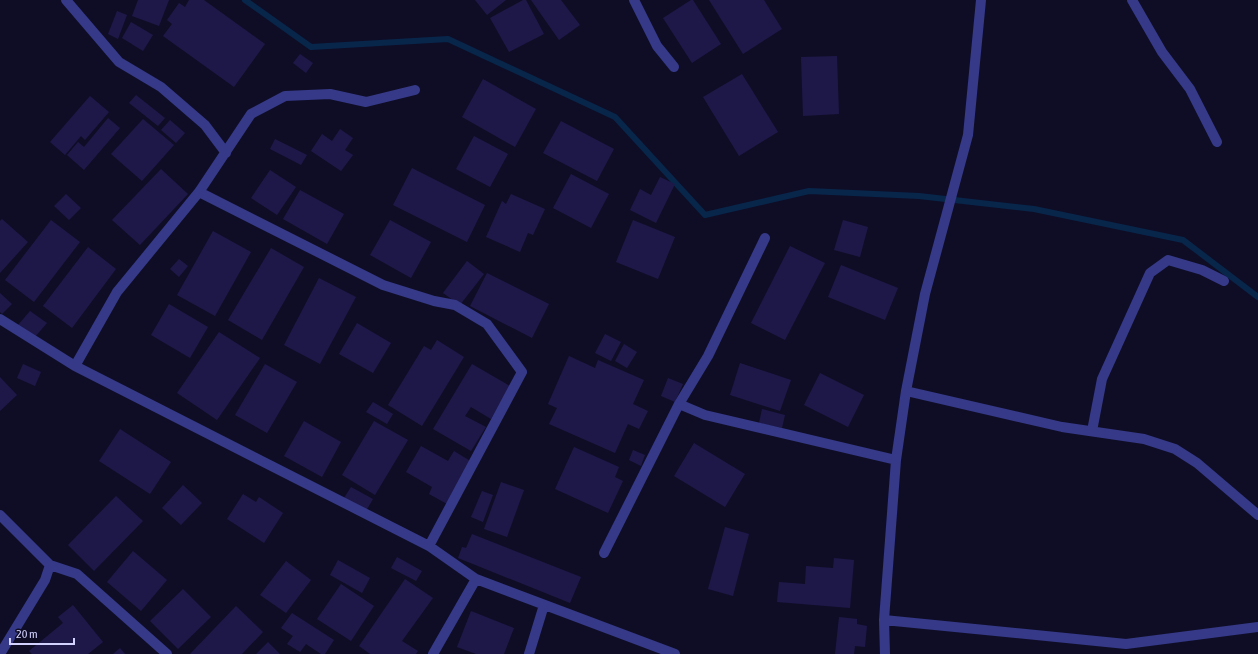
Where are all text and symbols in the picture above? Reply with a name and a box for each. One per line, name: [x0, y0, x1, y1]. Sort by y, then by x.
scale bar: [10, 620, 74, 646]
text: 20 m: [16, 627, 38, 641]

